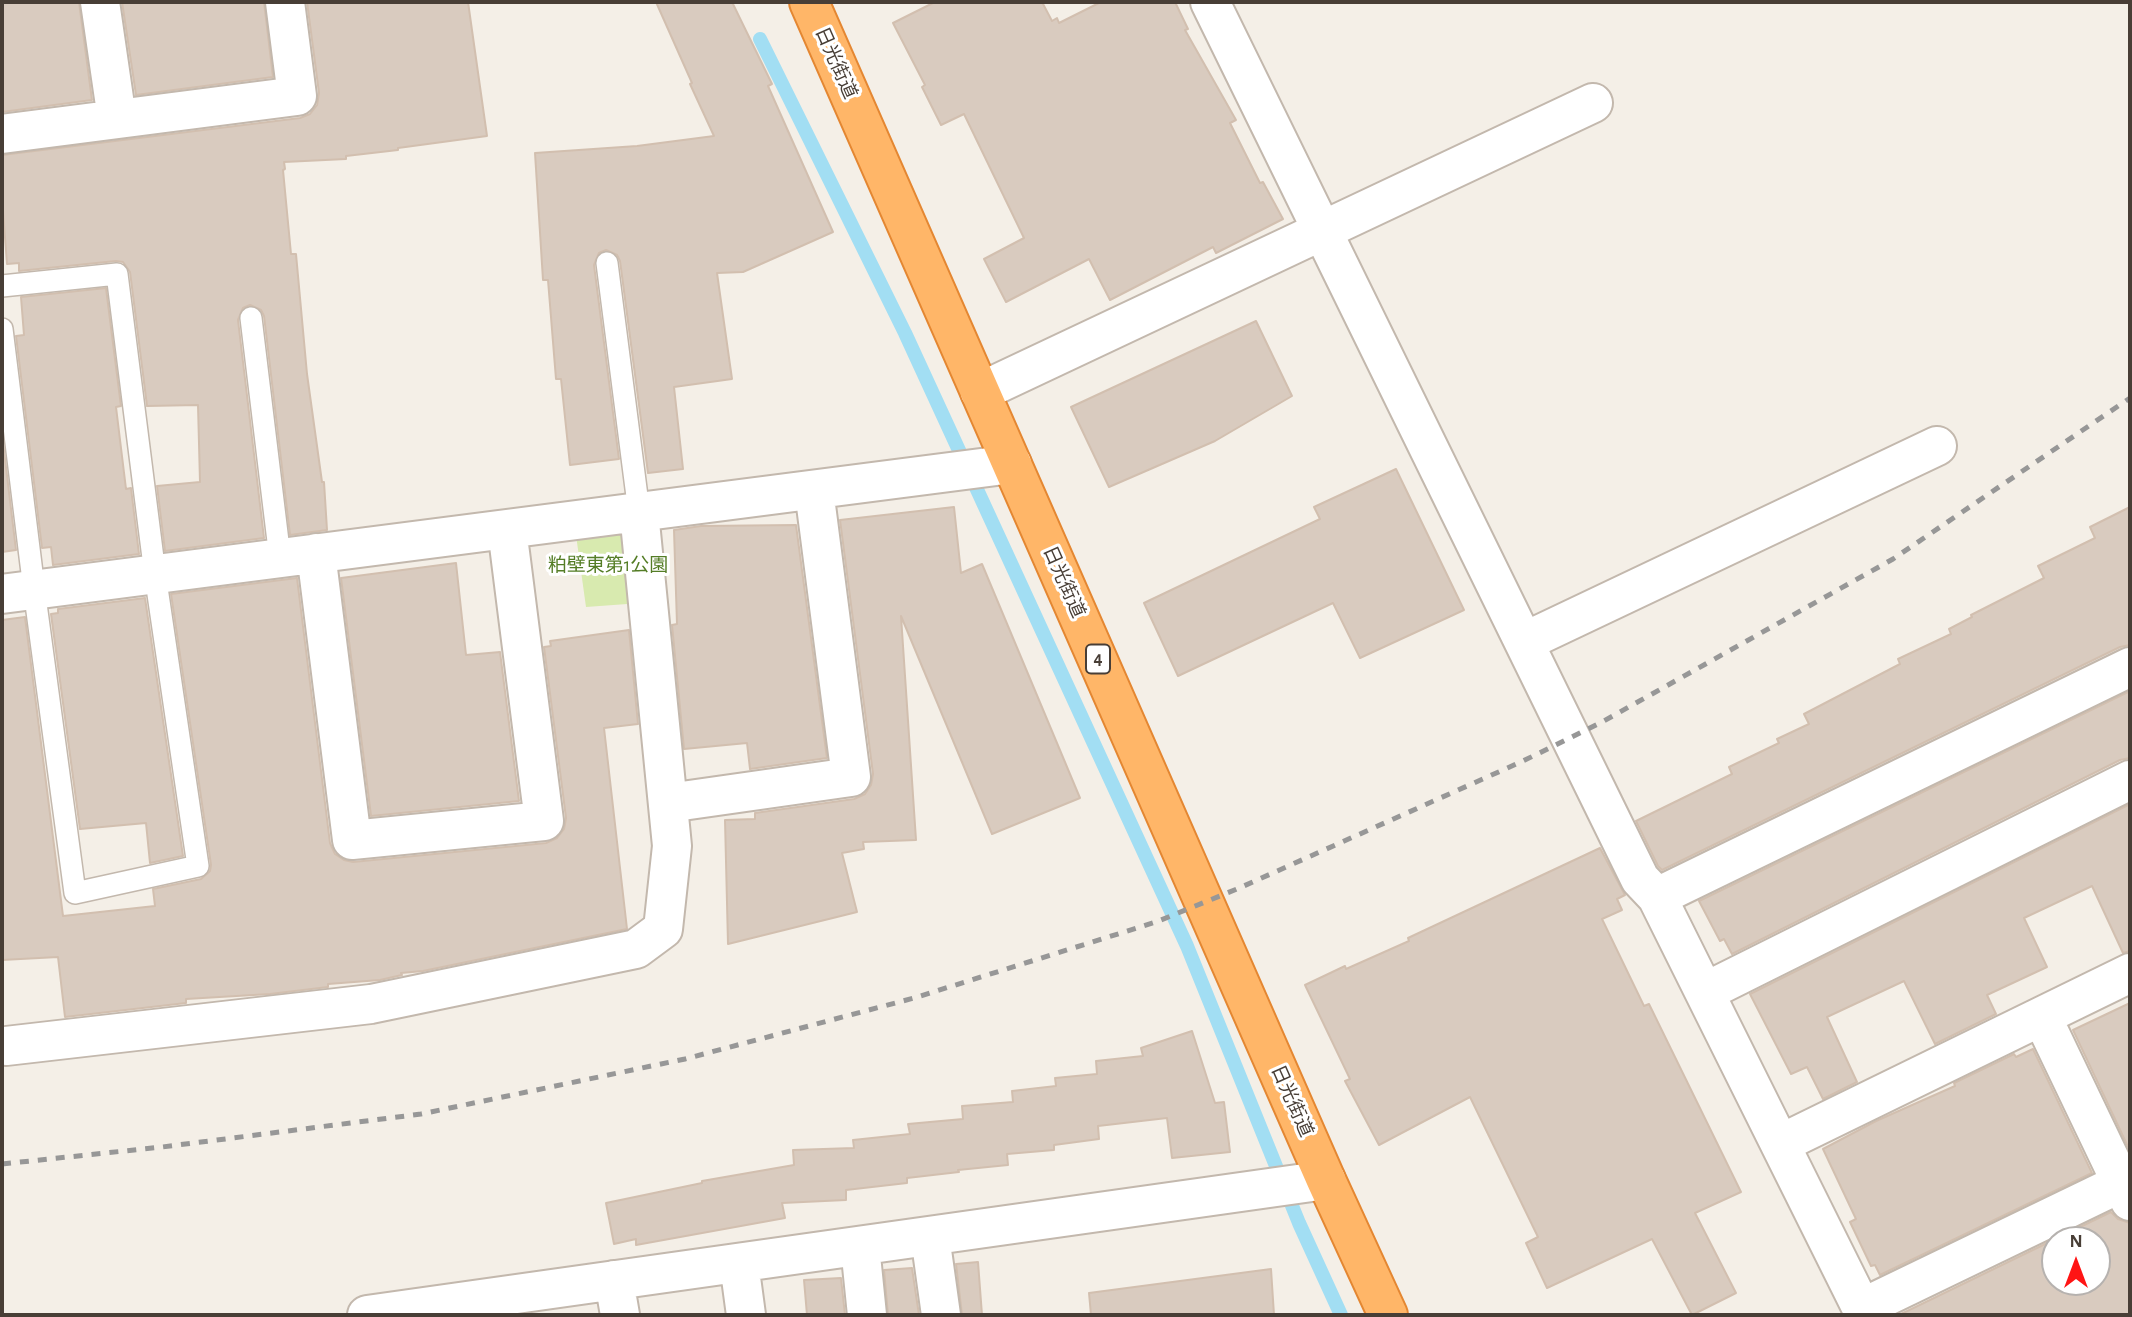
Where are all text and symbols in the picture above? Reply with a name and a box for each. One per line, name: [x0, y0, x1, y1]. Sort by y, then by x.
street label: 日光街道: [810, 24, 862, 102]
street label: 日光街道: [1038, 543, 1090, 621]
park label: 粕壁東第1公園: [548, 554, 668, 576]
road number: 4: [1086, 644, 1110, 674]
street label: 日光街道: [1266, 1062, 1318, 1140]
north arrow: [2041, 1226, 2111, 1296]
text: N: [2069, 1232, 2083, 1251]

